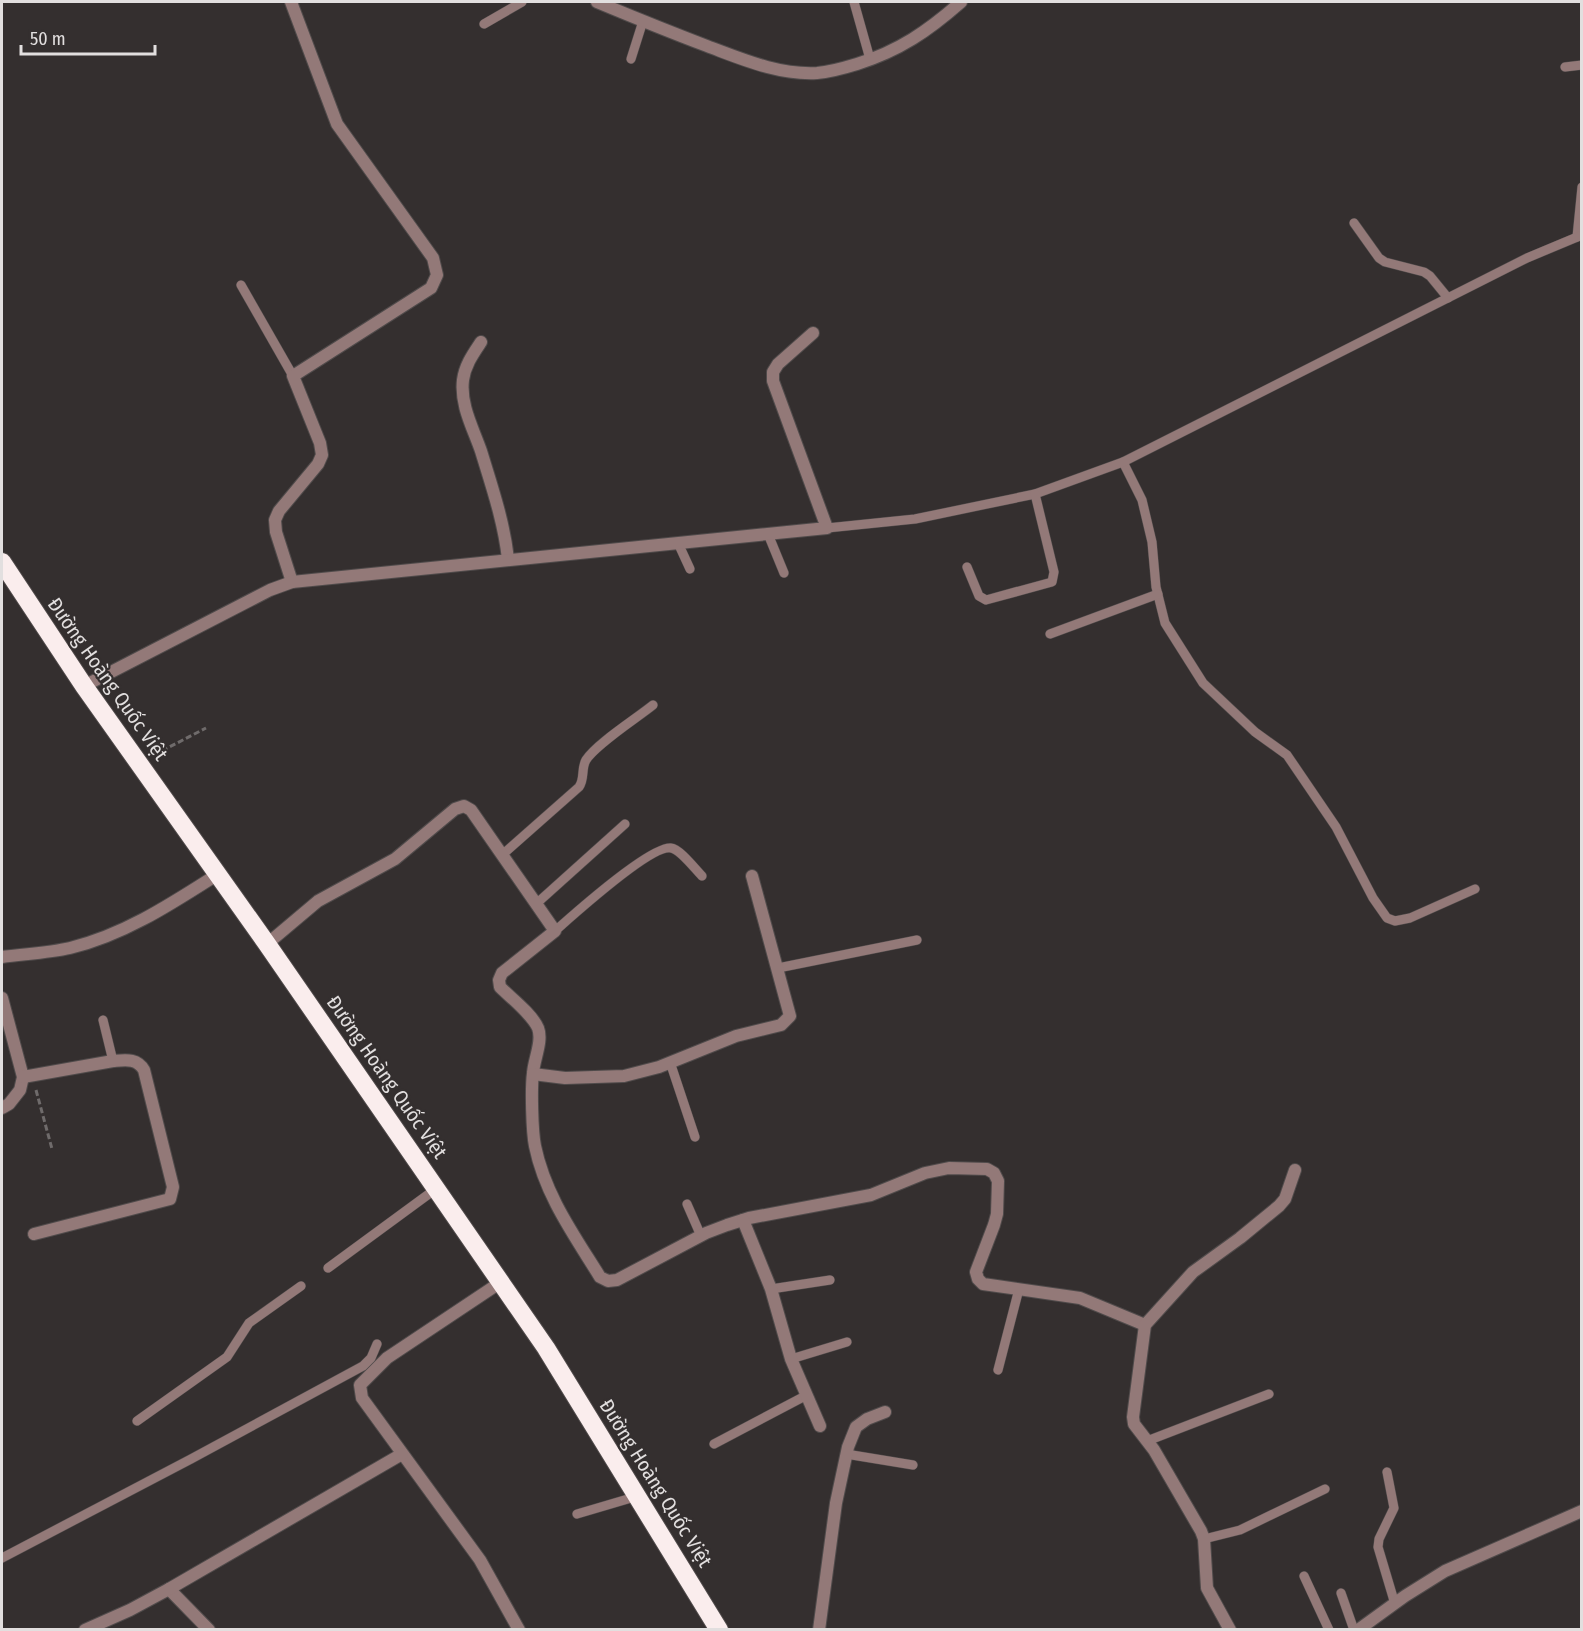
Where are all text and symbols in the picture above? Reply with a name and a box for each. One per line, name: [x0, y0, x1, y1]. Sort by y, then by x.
scale bar: [21, 18, 154, 56]
text: 50 m: [30, 28, 66, 50]
street label: Đường Hoàng Quốc Việt: [43, 593, 174, 765]
street label: Đường Hoàng Quốc Việt: [322, 991, 453, 1163]
street label: Đường Hoàng Quốc Việt: [595, 1395, 718, 1572]

